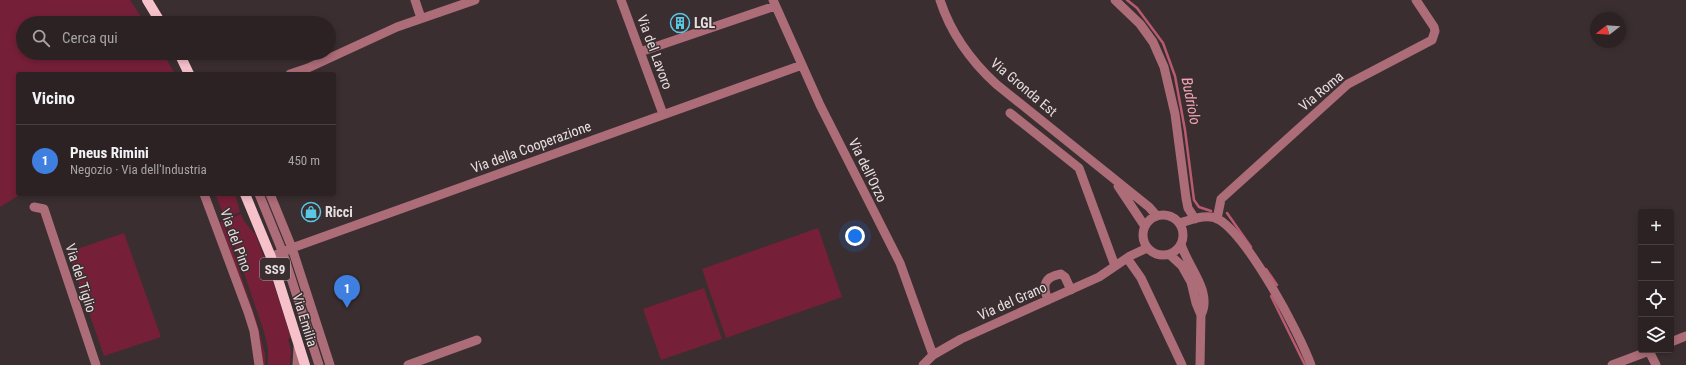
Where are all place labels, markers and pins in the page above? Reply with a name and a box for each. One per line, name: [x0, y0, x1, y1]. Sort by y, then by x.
building icon: LGL: [669, 12, 691, 34]
place label: LGL: [694, 15, 715, 31]
shop icon: Ricci: [300, 201, 322, 223]
place label: Ricci: [325, 204, 353, 220]
pin: 1: [334, 275, 360, 308]

